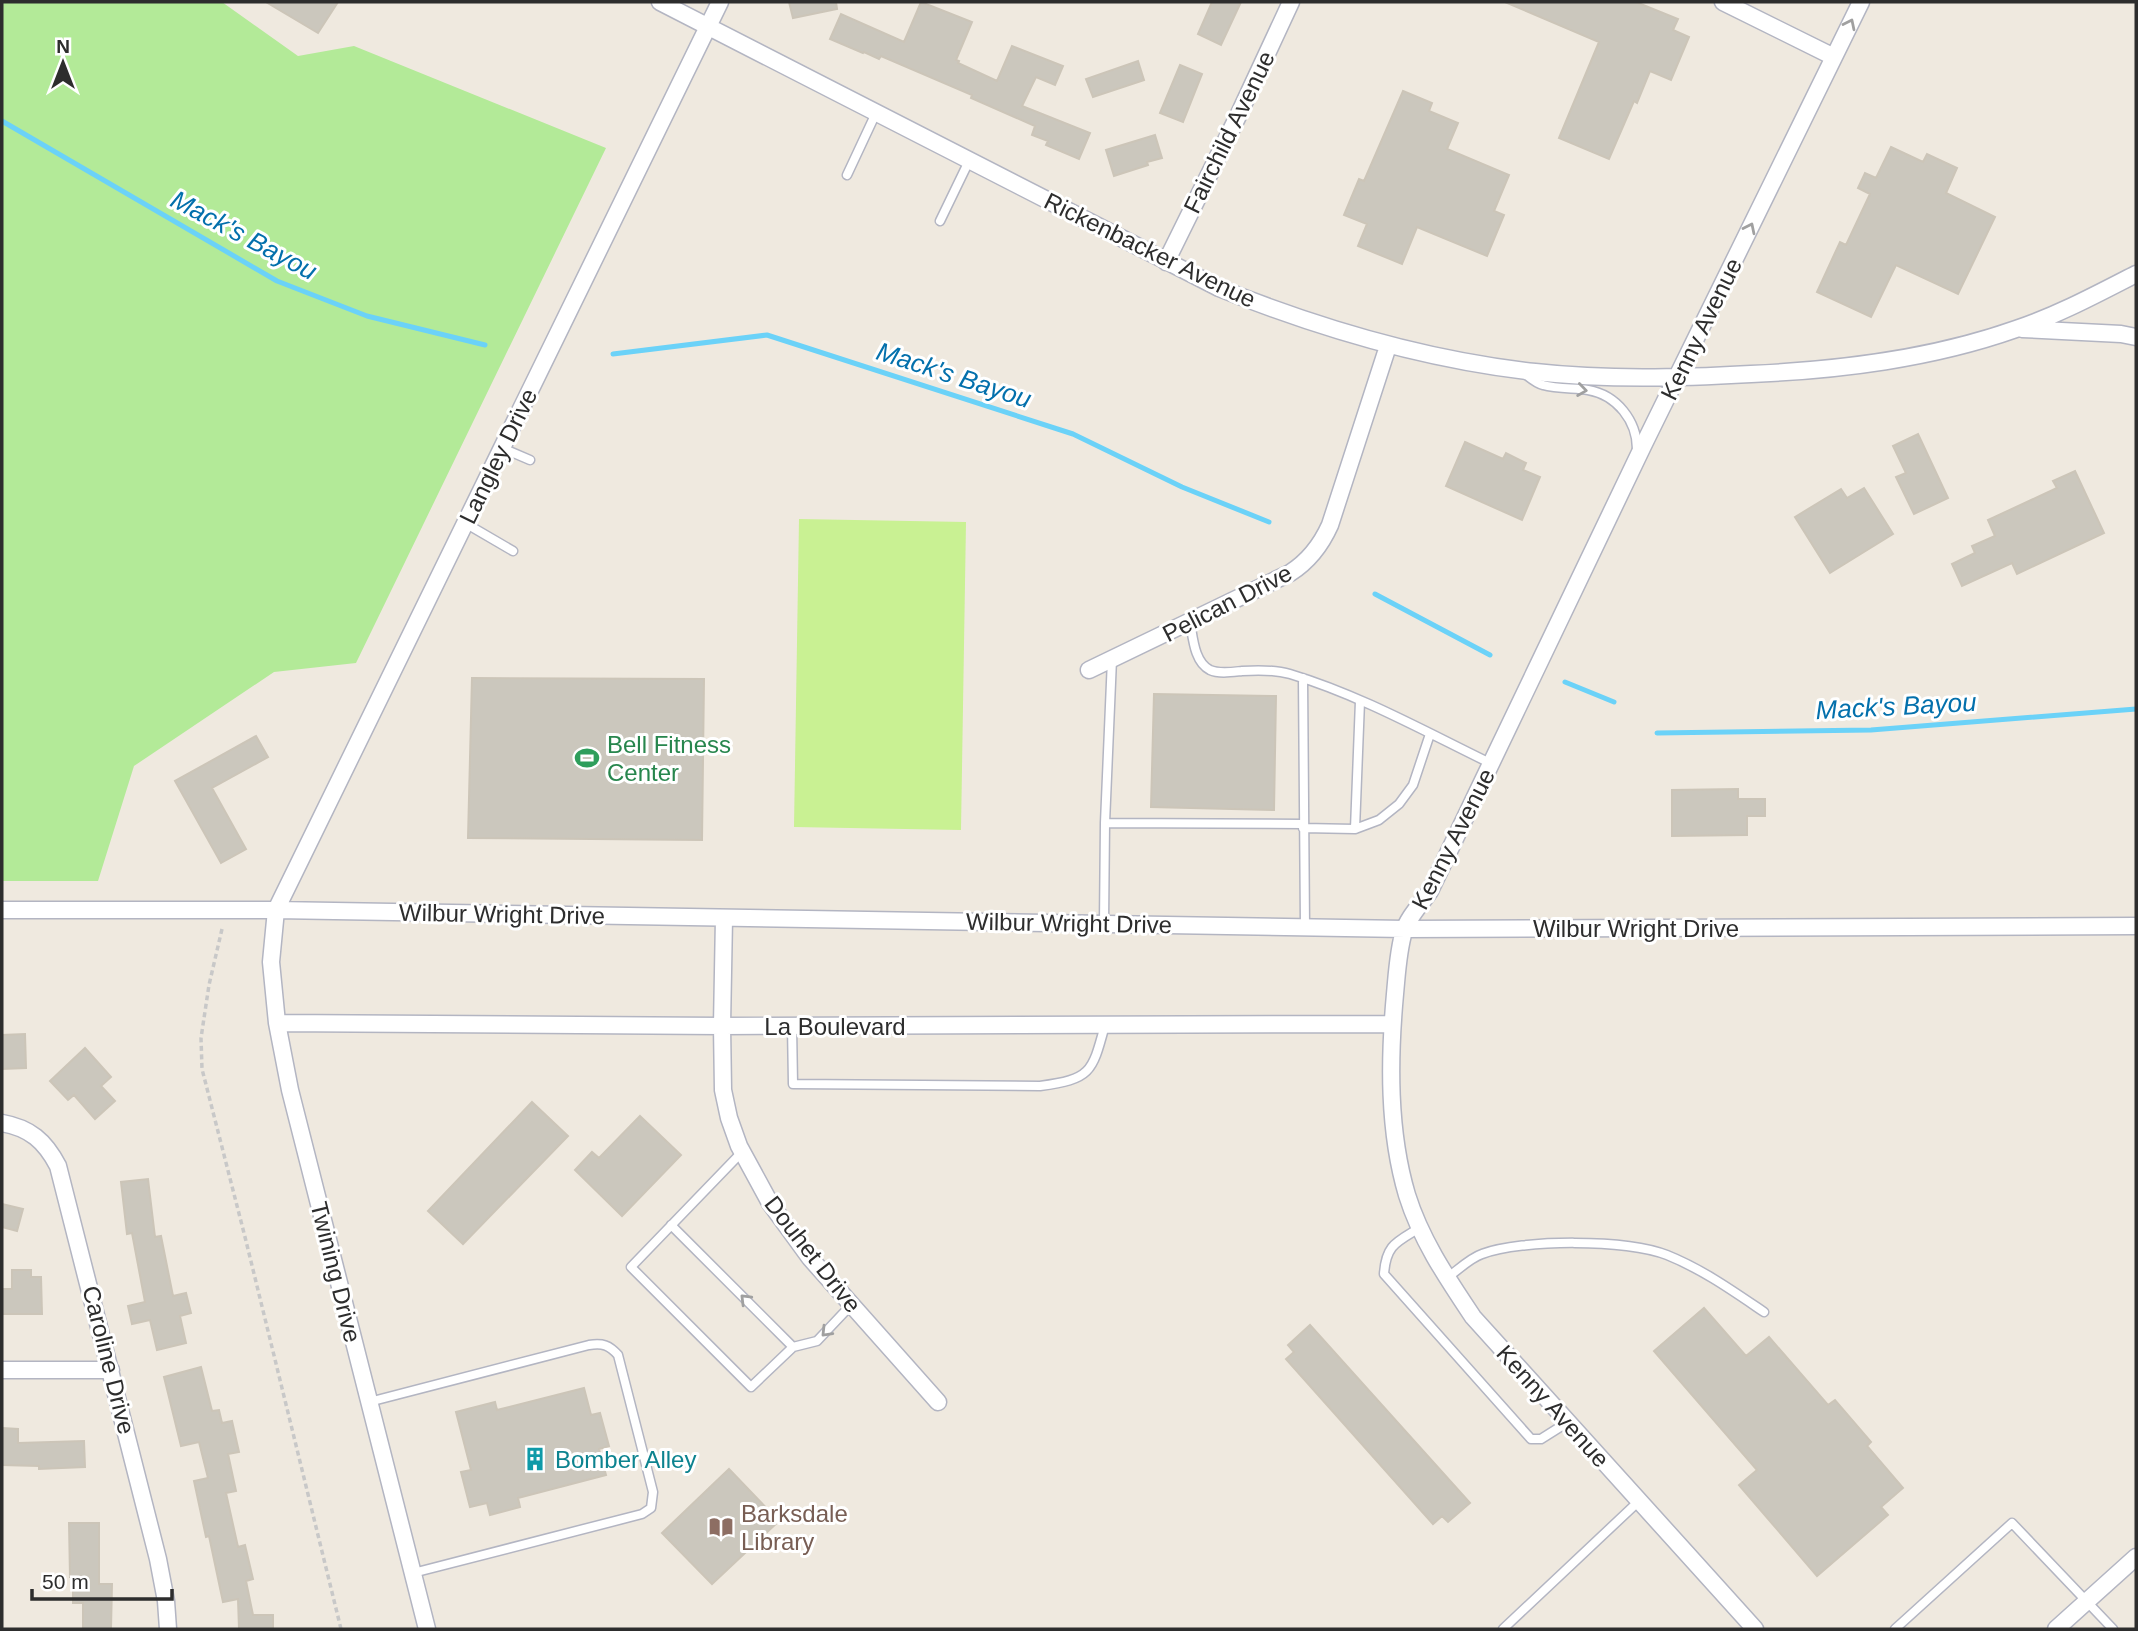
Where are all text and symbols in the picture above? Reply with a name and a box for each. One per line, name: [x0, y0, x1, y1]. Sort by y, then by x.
one-way arrow: [1842, 19, 1856, 31]
north arrow: [28, 28, 98, 98]
text: N: [56, 36, 70, 57]
street label: Fairchild Avenue: [1178, 47, 1280, 217]
water label: Mack's Bayou: [166, 184, 322, 286]
street label: Rickenbacker Avenue: [1040, 187, 1260, 313]
one-way arrow: [1742, 223, 1756, 235]
street label: Kenny Avenue: [1655, 254, 1747, 404]
water label: Mack's Bayou: [873, 336, 1035, 414]
one-way arrow: [1577, 382, 1588, 397]
street label: Langley Drive: [454, 384, 542, 528]
street label: Pelican Drive: [1158, 559, 1296, 647]
water label: Mack's Bayou: [1815, 687, 1977, 725]
place label: Bell Fitness Center: [607, 731, 731, 786]
sports icon: Bell Fitness Center: [573, 744, 601, 772]
street label: Kenny Avenue: [1406, 764, 1500, 914]
street label: Wilbur Wright Drive: [399, 899, 605, 929]
street label: Wilbur Wright Drive: [966, 908, 1172, 938]
street label: Wilbur Wright Drive: [1533, 915, 1739, 942]
street label: La Boulevard: [764, 1013, 906, 1040]
street label: Douhet Drive: [759, 1191, 867, 1317]
street label: Twining Drive: [305, 1199, 367, 1345]
street label: Caroline Drive: [78, 1283, 140, 1437]
one-way arrow: [741, 1295, 753, 1307]
one-way arrow: [821, 1323, 834, 1336]
street label: Kenny Avenue: [1491, 1340, 1615, 1472]
building icon: Bomber Alley: [521, 1445, 549, 1473]
place label: Bomber Alley: [555, 1446, 696, 1473]
place label: Barksdale Library: [741, 1500, 848, 1555]
library icon: Barksdale Library: [707, 1513, 735, 1541]
scale bar: [32, 1558, 172, 1602]
text: 50 m: [42, 1570, 89, 1593]

